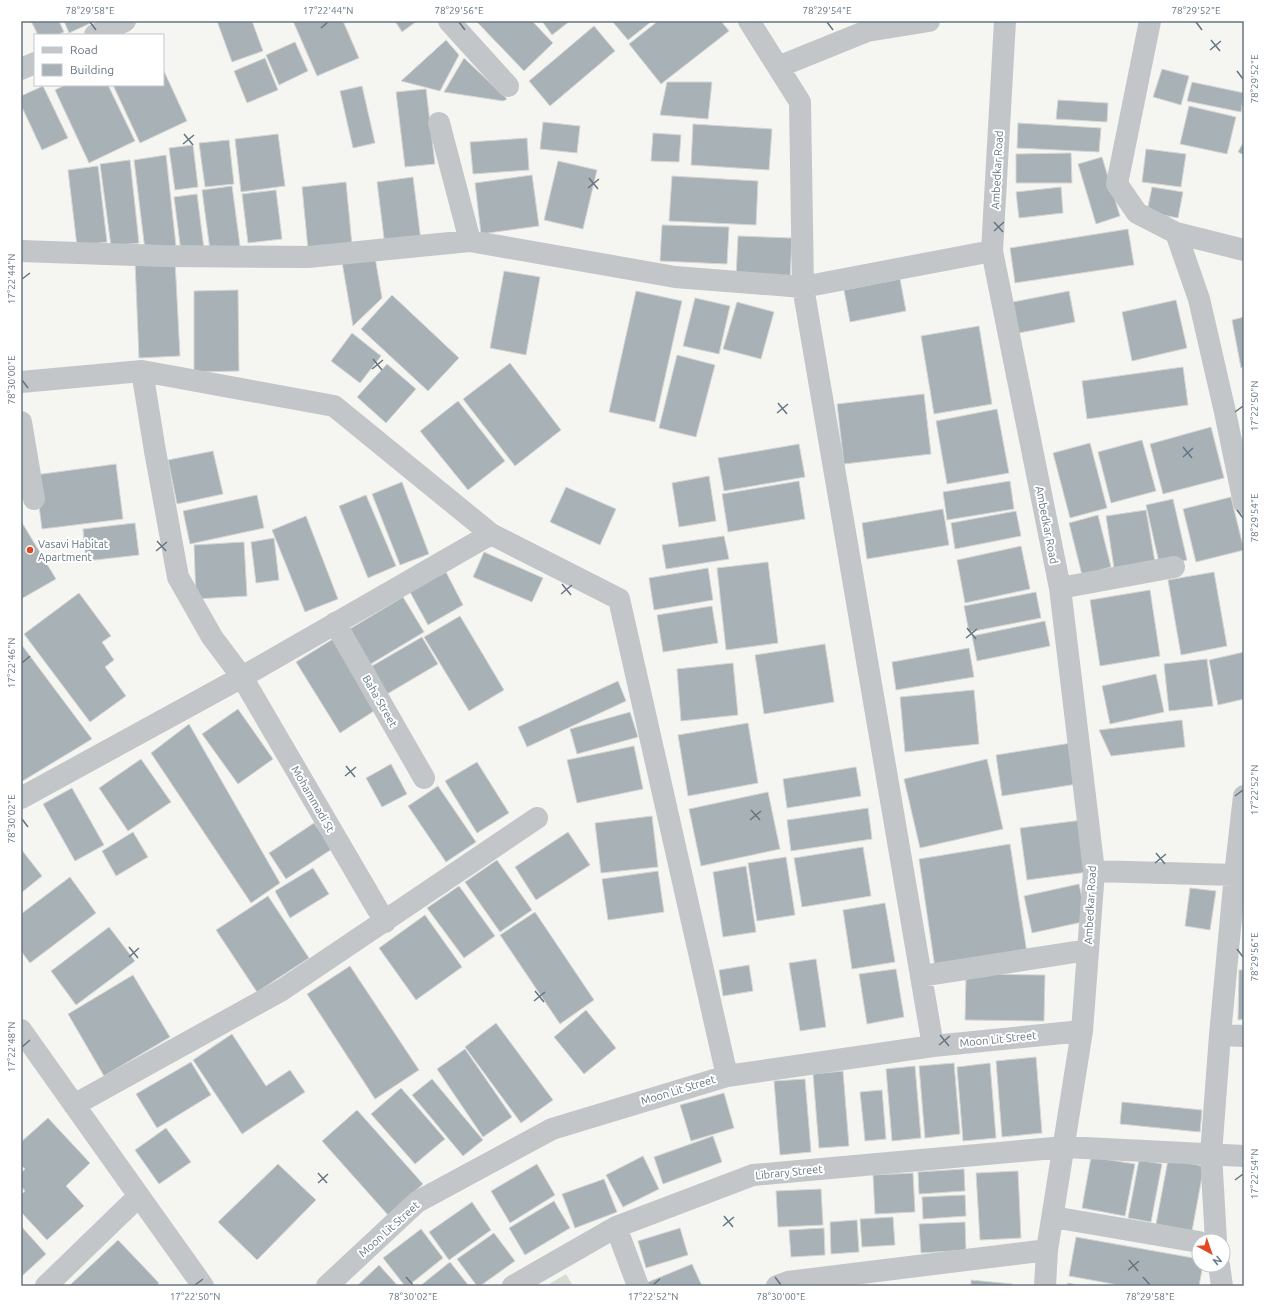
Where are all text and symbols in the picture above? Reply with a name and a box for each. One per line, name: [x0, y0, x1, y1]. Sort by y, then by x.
text: 78°29'58"E: [65, 5, 115, 16]
text: 17°22'44"N: [303, 5, 353, 16]
text: 78°29'56"E: [434, 5, 484, 16]
text: 78°29'54"E: [802, 5, 852, 16]
text: 78°29'52"E: [1171, 5, 1221, 16]
legend: [34, 34, 164, 86]
text: Road: [70, 43, 98, 56]
text: 78°29'52"E: [1249, 54, 1260, 104]
text: Building: [70, 63, 114, 76]
street label: Ambedkar Road: [989, 130, 1005, 210]
text: 17°22'44"N: [6, 254, 17, 304]
text: 78°30'00"E: [6, 355, 17, 405]
text: 17°22'50"N: [1249, 381, 1260, 431]
street label: Ambedkar Road: [1034, 485, 1060, 565]
text: 78°29'54"E: [1249, 493, 1260, 543]
place label: Vasavi Habitat Apartment: [38, 538, 109, 563]
marker: Vasavi Habitat Apartment: [25, 545, 35, 555]
text: 17°22'46"N: [6, 638, 17, 688]
street label: Baha Street: [360, 673, 400, 730]
street label: Mohammadi St: [289, 764, 337, 835]
text: 17°22'52"N: [1249, 765, 1260, 815]
text: 78°30'02"E: [6, 794, 17, 844]
street label: Ambedkar Road: [1082, 865, 1098, 945]
text: 78°29'56"E: [1249, 932, 1260, 982]
text: 17°22'48"N: [6, 1022, 17, 1072]
street label: Moon Lit Street: [959, 1029, 1038, 1049]
street label: Moon Lit Street: [639, 1073, 717, 1107]
text: 17°22'54"N: [1249, 1149, 1260, 1199]
street label: Library Street: [755, 1162, 824, 1181]
street label: Moon Lit Street: [356, 1198, 422, 1259]
north arrow: [1191, 1233, 1231, 1273]
text: N: [1210, 1253, 1224, 1268]
text: 17°22'50"N: [170, 1291, 220, 1302]
text: 78°30'02"E: [388, 1291, 438, 1302]
text: 17°22'52"N: [628, 1291, 678, 1302]
text: 78°30'00"E: [756, 1291, 806, 1302]
text: 78°29'58"E: [1125, 1291, 1175, 1302]

